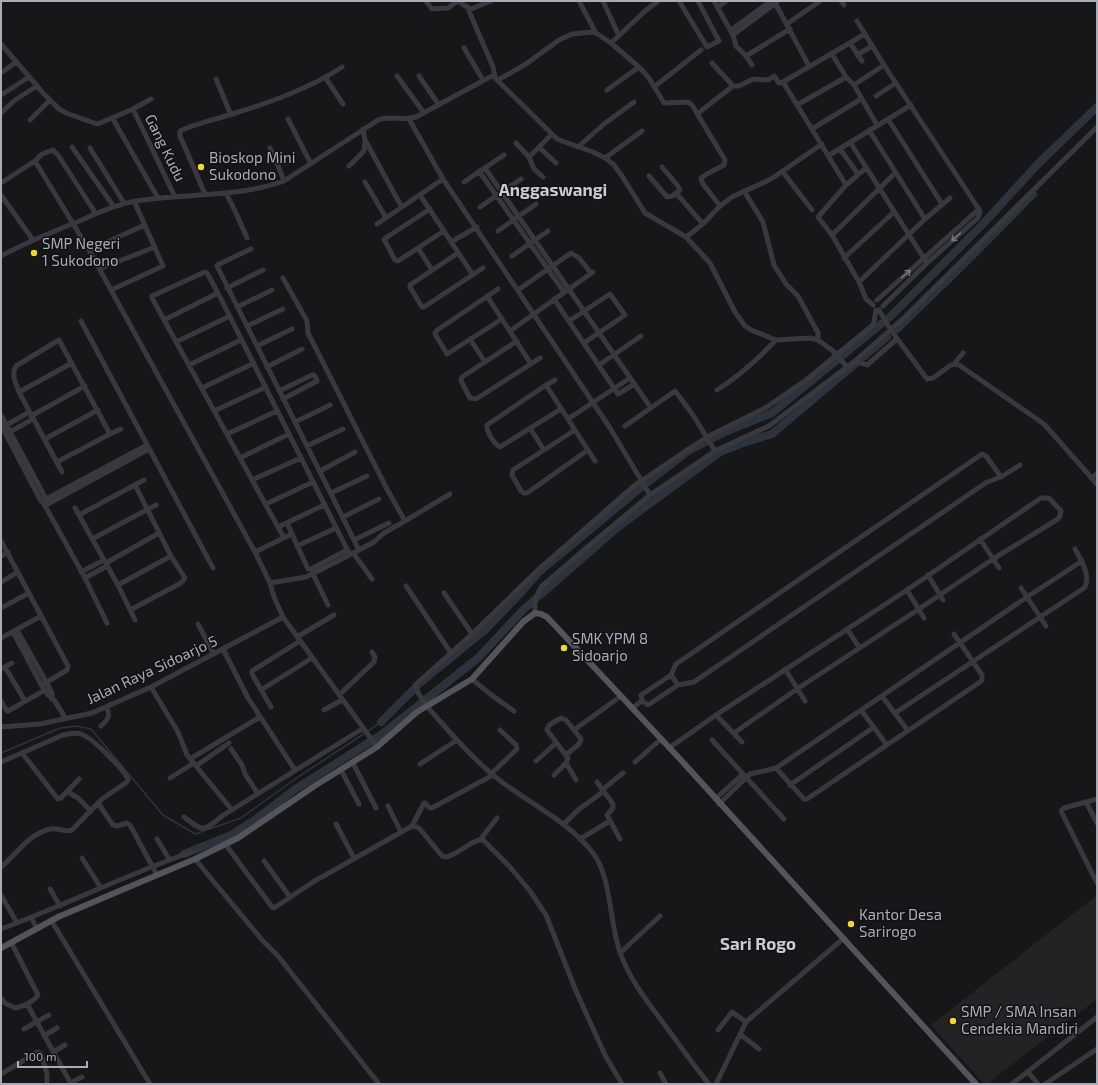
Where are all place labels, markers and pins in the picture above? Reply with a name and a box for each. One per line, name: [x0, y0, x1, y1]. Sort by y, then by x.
place label: Bioskop Mini Sukodono: [209, 148, 295, 183]
marker: Bioskop Mini Sukodono: [196, 162, 206, 172]
place label: SMP Negeri 1 Sukodono: [42, 234, 120, 269]
marker: SMP Negeri 1 Sukodono: [29, 248, 39, 258]
place label: SMK YPM 8 Sidoarjo: [572, 629, 648, 665]
marker: SMK YPM 8 Sidoarjo: [559, 643, 569, 653]
place label: Kantor Desa Sarirogo: [859, 905, 942, 940]
marker: Kantor Desa Sarirogo: [846, 919, 856, 929]
place label: SMP / SMA Insan Cendekia Mandiri: [961, 1002, 1078, 1037]
marker: SMP / SMA Insan Cendekia Mandiri: [948, 1016, 958, 1026]

